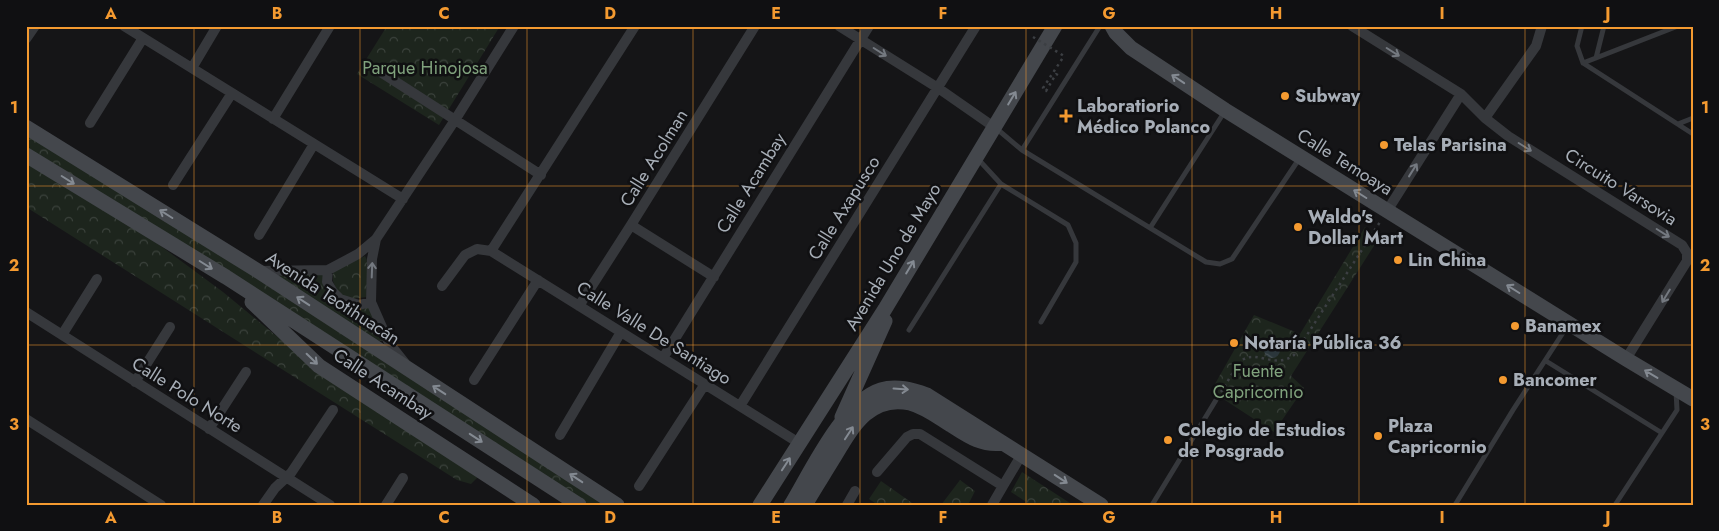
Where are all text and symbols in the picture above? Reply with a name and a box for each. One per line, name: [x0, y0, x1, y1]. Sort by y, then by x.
text: A: [104, 2, 117, 25]
text: B: [272, 2, 282, 25]
text: C: [438, 2, 450, 25]
text: D: [604, 2, 616, 25]
text: E: [771, 2, 781, 25]
text: F: [939, 2, 947, 25]
text: G: [1102, 2, 1116, 25]
text: H: [1270, 2, 1282, 25]
text: I: [1439, 2, 1445, 25]
text: J: [1602, 2, 1611, 25]
one-way arrow: [873, 47, 887, 57]
one-way arrow: [1386, 47, 1400, 57]
park label: Parque Hinojosa: [362, 55, 488, 81]
one-way arrow: [1171, 74, 1185, 84]
place label: Subway: [1295, 83, 1361, 109]
marker: Subway: [1279, 90, 1291, 102]
one-way arrow: [1007, 91, 1017, 105]
place label: Laboratiorio Médico Polanco: [1077, 93, 1210, 140]
text: 1: [10, 96, 18, 119]
text: 1: [1701, 96, 1709, 119]
street label: Calle Acolman: [614, 104, 694, 212]
marker: Laboratiorio Médico Polanco: [1059, 109, 1073, 123]
street label: Calle Temoaya: [1292, 122, 1398, 202]
street label: Calle Acambay: [710, 128, 792, 238]
place label: Telas Parisina: [1394, 132, 1507, 158]
marker: Telas Parisina: [1378, 139, 1390, 151]
one-way arrow: [1518, 142, 1532, 152]
street label: Circuito Varsovia: [1560, 142, 1682, 232]
street label: Calle Axapusco: [802, 151, 886, 265]
one-way arrow: [1408, 163, 1418, 177]
one-way arrow: [60, 176, 74, 186]
street label: Avenida Uno de Mayo: [839, 178, 947, 336]
one-way arrow: [1353, 188, 1367, 198]
place label: Waldo's Dollar Mart: [1308, 204, 1403, 251]
one-way arrow: [160, 209, 174, 219]
marker: Waldo's Dollar Mart: [1292, 221, 1304, 233]
one-way arrow: [1656, 227, 1670, 238]
street label: Avenida Teotihuacán: [261, 245, 405, 351]
place label: Lin China: [1408, 247, 1486, 273]
text: 2: [9, 254, 19, 277]
marker: Lin China: [1392, 254, 1404, 266]
text: 2: [1700, 254, 1710, 277]
one-way arrow: [905, 260, 915, 274]
one-way arrow: [199, 261, 213, 271]
one-way arrow: [367, 262, 376, 278]
street label: Calle Valle De Santiago: [572, 275, 737, 391]
one-way arrow: [1506, 283, 1520, 293]
one-way arrow: [1661, 288, 1671, 303]
one-way arrow: [297, 296, 311, 306]
place label: Banamex: [1525, 313, 1602, 339]
marker: Banamex: [1509, 320, 1521, 332]
place label: Notaría Pública 36: [1244, 330, 1402, 356]
marker: Notaría Pública 36: [1228, 337, 1240, 349]
street label: Calle Acambay: [328, 342, 438, 426]
street label: Calle Polo Norte: [127, 351, 247, 439]
one-way arrow: [305, 353, 318, 365]
park label: Fuente Capricornio: [1213, 358, 1304, 405]
place label: Bancomer: [1513, 367, 1598, 393]
one-way arrow: [1644, 369, 1658, 379]
marker: Bancomer: [1497, 374, 1509, 386]
one-way arrow: [433, 385, 447, 395]
one-way arrow: [893, 385, 909, 394]
text: 3: [9, 413, 19, 436]
place label: Plaza Capricornio: [1388, 413, 1487, 460]
text: 3: [1700, 413, 1710, 436]
place label: Colegio de Estudios de Posgrado: [1178, 417, 1345, 464]
one-way arrow: [843, 426, 854, 440]
marker: Plaza Capricornio: [1372, 430, 1384, 442]
one-way arrow: [468, 433, 482, 443]
marker: Colegio de Estudios de Posgrado: [1162, 434, 1174, 446]
one-way arrow: [781, 457, 791, 471]
one-way arrow: [569, 473, 583, 484]
one-way arrow: [1054, 475, 1068, 485]
text: A: [104, 506, 117, 529]
text: B: [272, 506, 282, 529]
text: C: [438, 506, 450, 529]
text: D: [604, 506, 616, 529]
text: E: [771, 506, 781, 529]
text: F: [939, 506, 947, 529]
text: G: [1102, 506, 1116, 529]
text: H: [1270, 506, 1282, 529]
text: I: [1439, 506, 1445, 529]
text: J: [1602, 506, 1611, 529]

